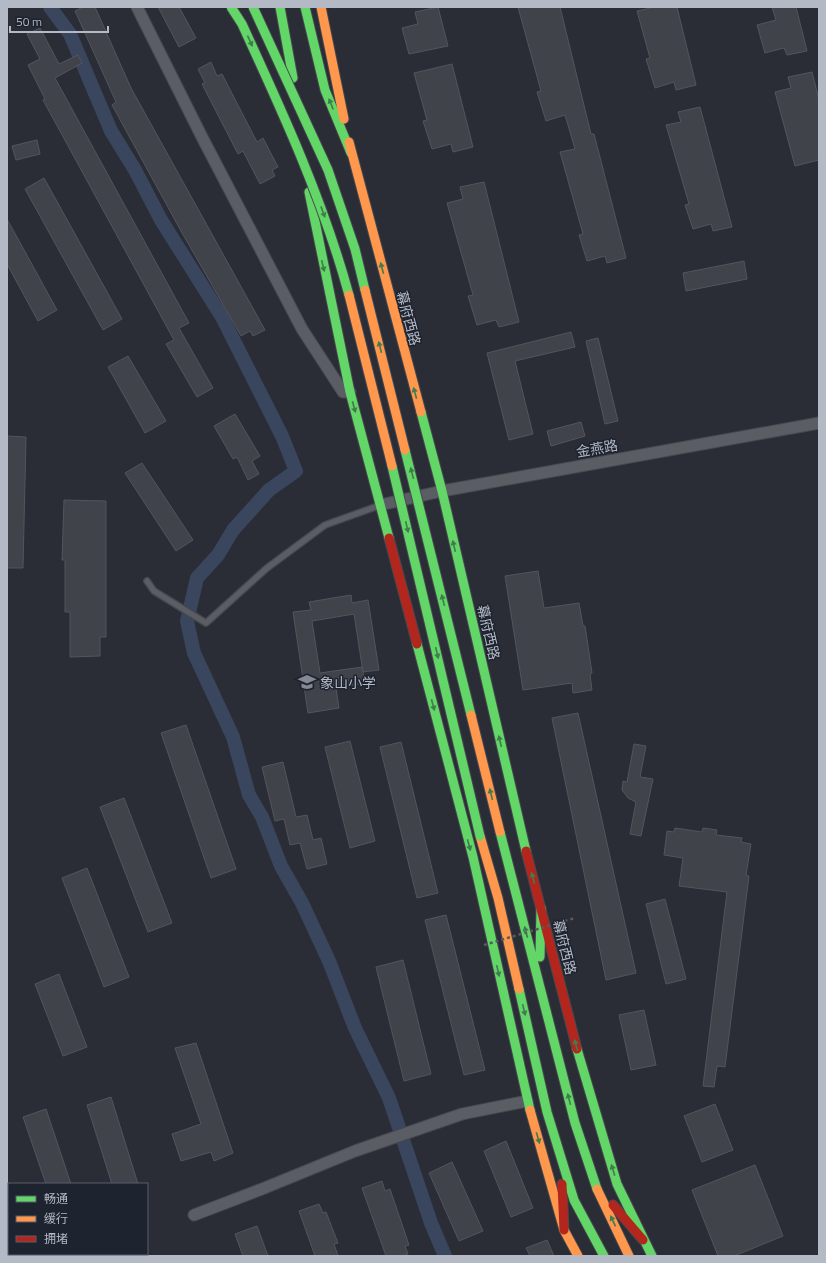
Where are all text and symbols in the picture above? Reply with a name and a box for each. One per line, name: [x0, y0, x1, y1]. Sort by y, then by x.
scale bar: [10, 8, 108, 34]
text: 50 m: [16, 12, 42, 31]
one-way arrow: [247, 36, 253, 47]
one-way arrow: [328, 98, 334, 109]
one-way arrow: [321, 206, 327, 218]
one-way arrow: [320, 260, 326, 273]
one-way arrow: [378, 262, 384, 274]
street label: 幕府西路: [392, 288, 426, 348]
one-way arrow: [377, 341, 383, 353]
one-way arrow: [412, 387, 418, 399]
one-way arrow: [351, 401, 357, 413]
street label: 金燕路: [574, 434, 620, 462]
one-way arrow: [408, 467, 414, 480]
one-way arrow: [404, 521, 410, 533]
one-way arrow: [451, 540, 457, 553]
one-way arrow: [439, 593, 445, 606]
street label: 幕府西路: [472, 602, 506, 662]
one-way arrow: [434, 647, 440, 660]
school or university icon: 象山小学: [297, 672, 317, 692]
place label: 象山小学: [320, 672, 376, 693]
one-way arrow: [430, 700, 436, 712]
one-way arrow: [497, 735, 503, 747]
one-way arrow: [487, 788, 493, 800]
one-way arrow: [467, 839, 473, 851]
one-way arrow: [530, 872, 536, 884]
street label: 幕府西路: [548, 917, 582, 977]
one-way arrow: [523, 926, 529, 938]
one-way arrow: [496, 965, 502, 978]
one-way arrow: [521, 1004, 527, 1016]
one-way arrow: [572, 1039, 578, 1051]
one-way arrow: [566, 1092, 572, 1104]
one-way arrow: [535, 1132, 541, 1144]
one-way arrow: [610, 1163, 616, 1175]
legend: [8, 1183, 148, 1255]
text: 畅通: [44, 1189, 68, 1208]
text: 缓行: [44, 1209, 68, 1228]
one-way arrow: [610, 1215, 616, 1226]
text: 拥堵: [44, 1229, 68, 1248]

